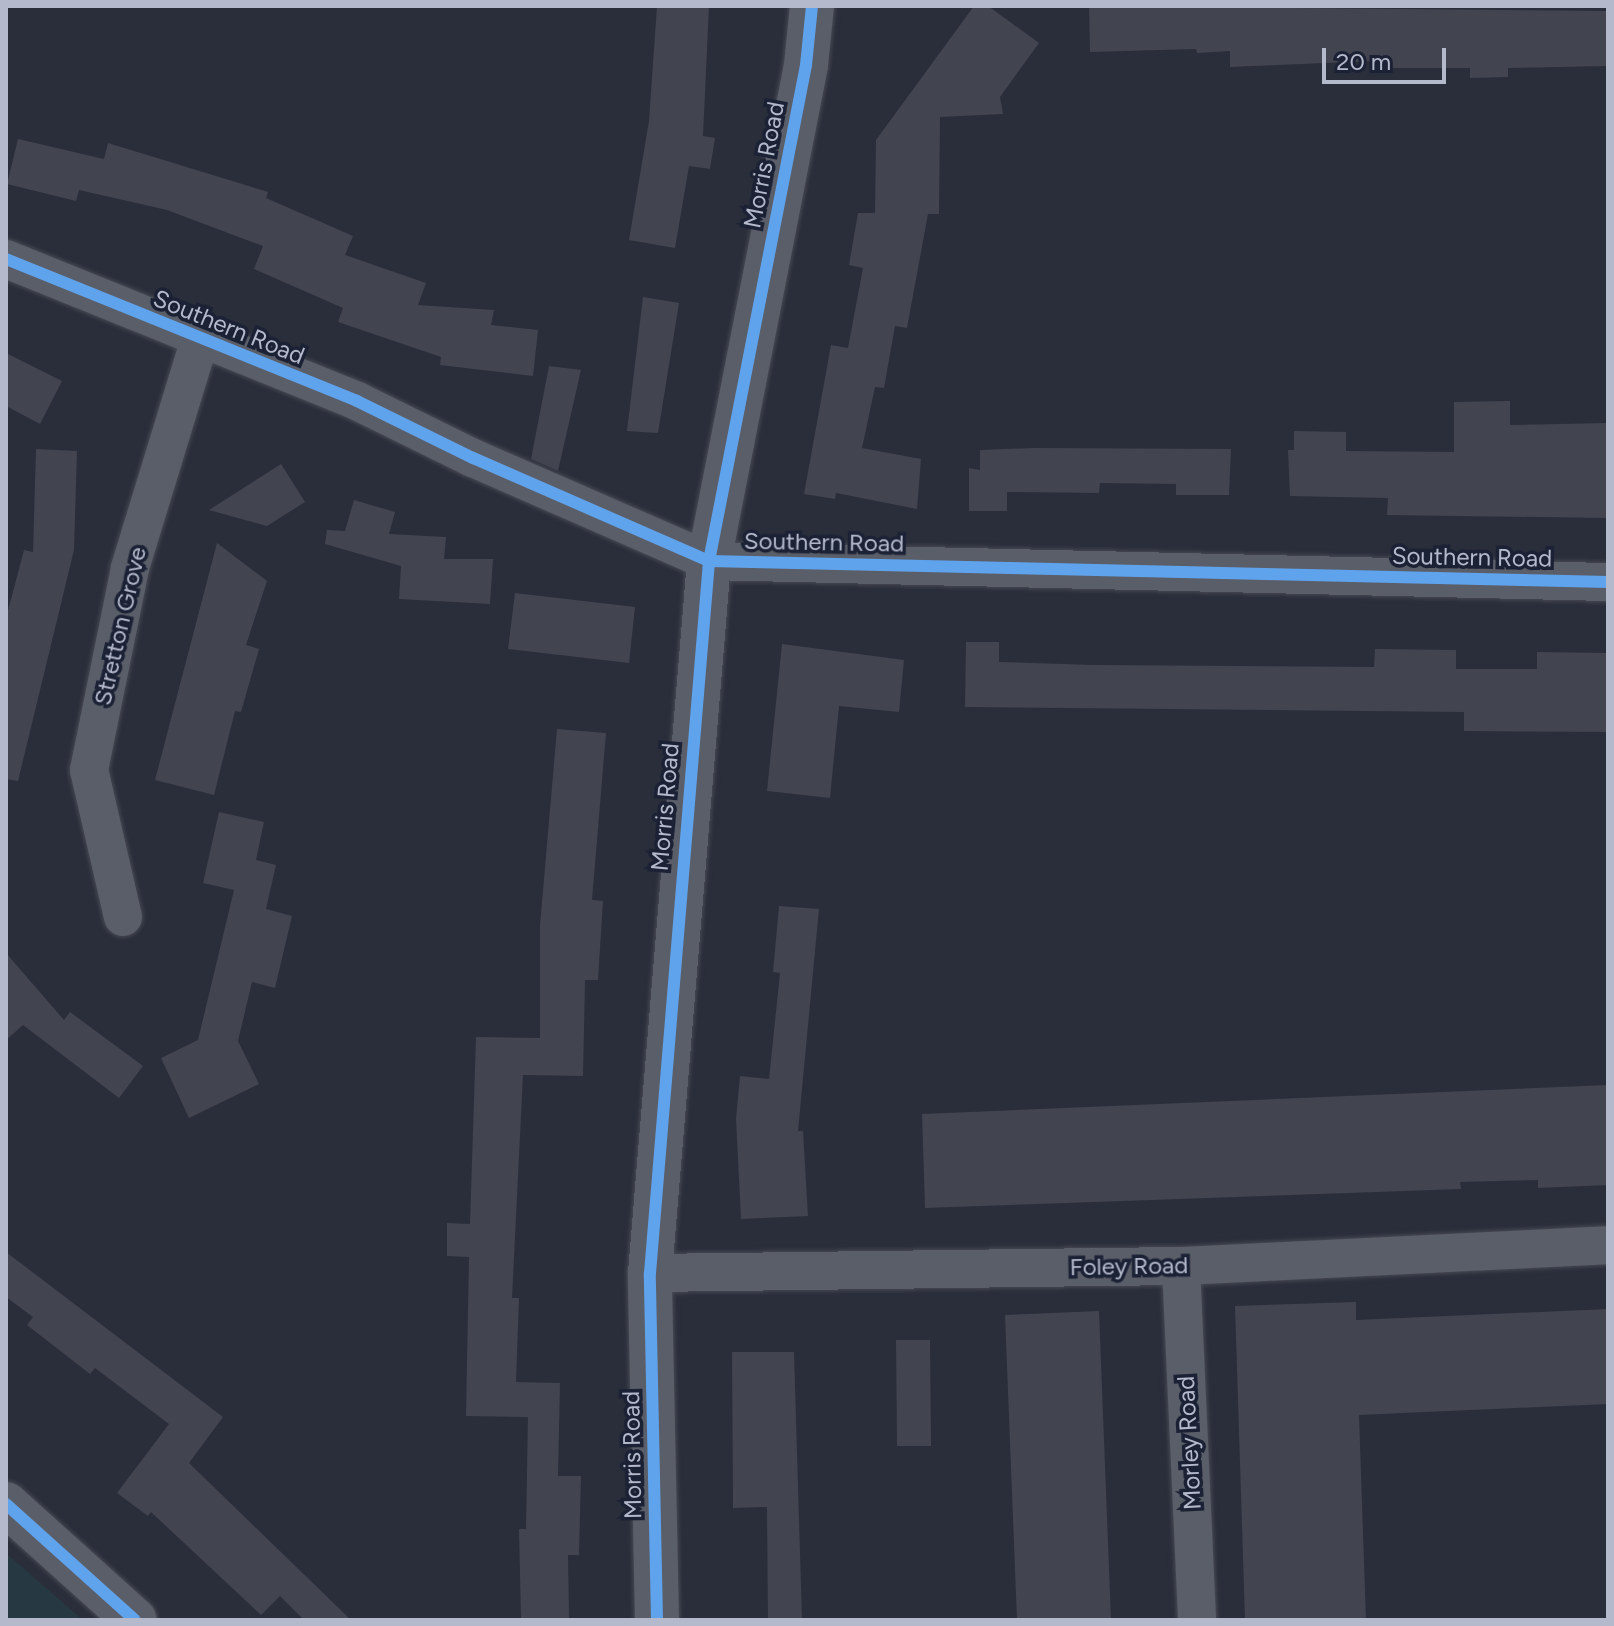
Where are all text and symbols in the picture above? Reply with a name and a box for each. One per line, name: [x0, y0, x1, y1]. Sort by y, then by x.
scale bar: [1326, 32, 1450, 82]
text: 20 m: [1336, 47, 1391, 76]
street label: Morris Road: [738, 99, 790, 231]
street label: Southern Road: [149, 284, 309, 370]
street label: Southern Road: [744, 526, 904, 558]
street label: Southern Road: [1392, 541, 1552, 573]
street label: Stretton Grove: [88, 544, 152, 708]
street label: Morris Road: [645, 742, 685, 872]
street label: Foley Road: [1069, 1251, 1189, 1281]
street label: Morley Road: [1171, 1375, 1207, 1511]
street label: Morris Road: [616, 1391, 648, 1519]

